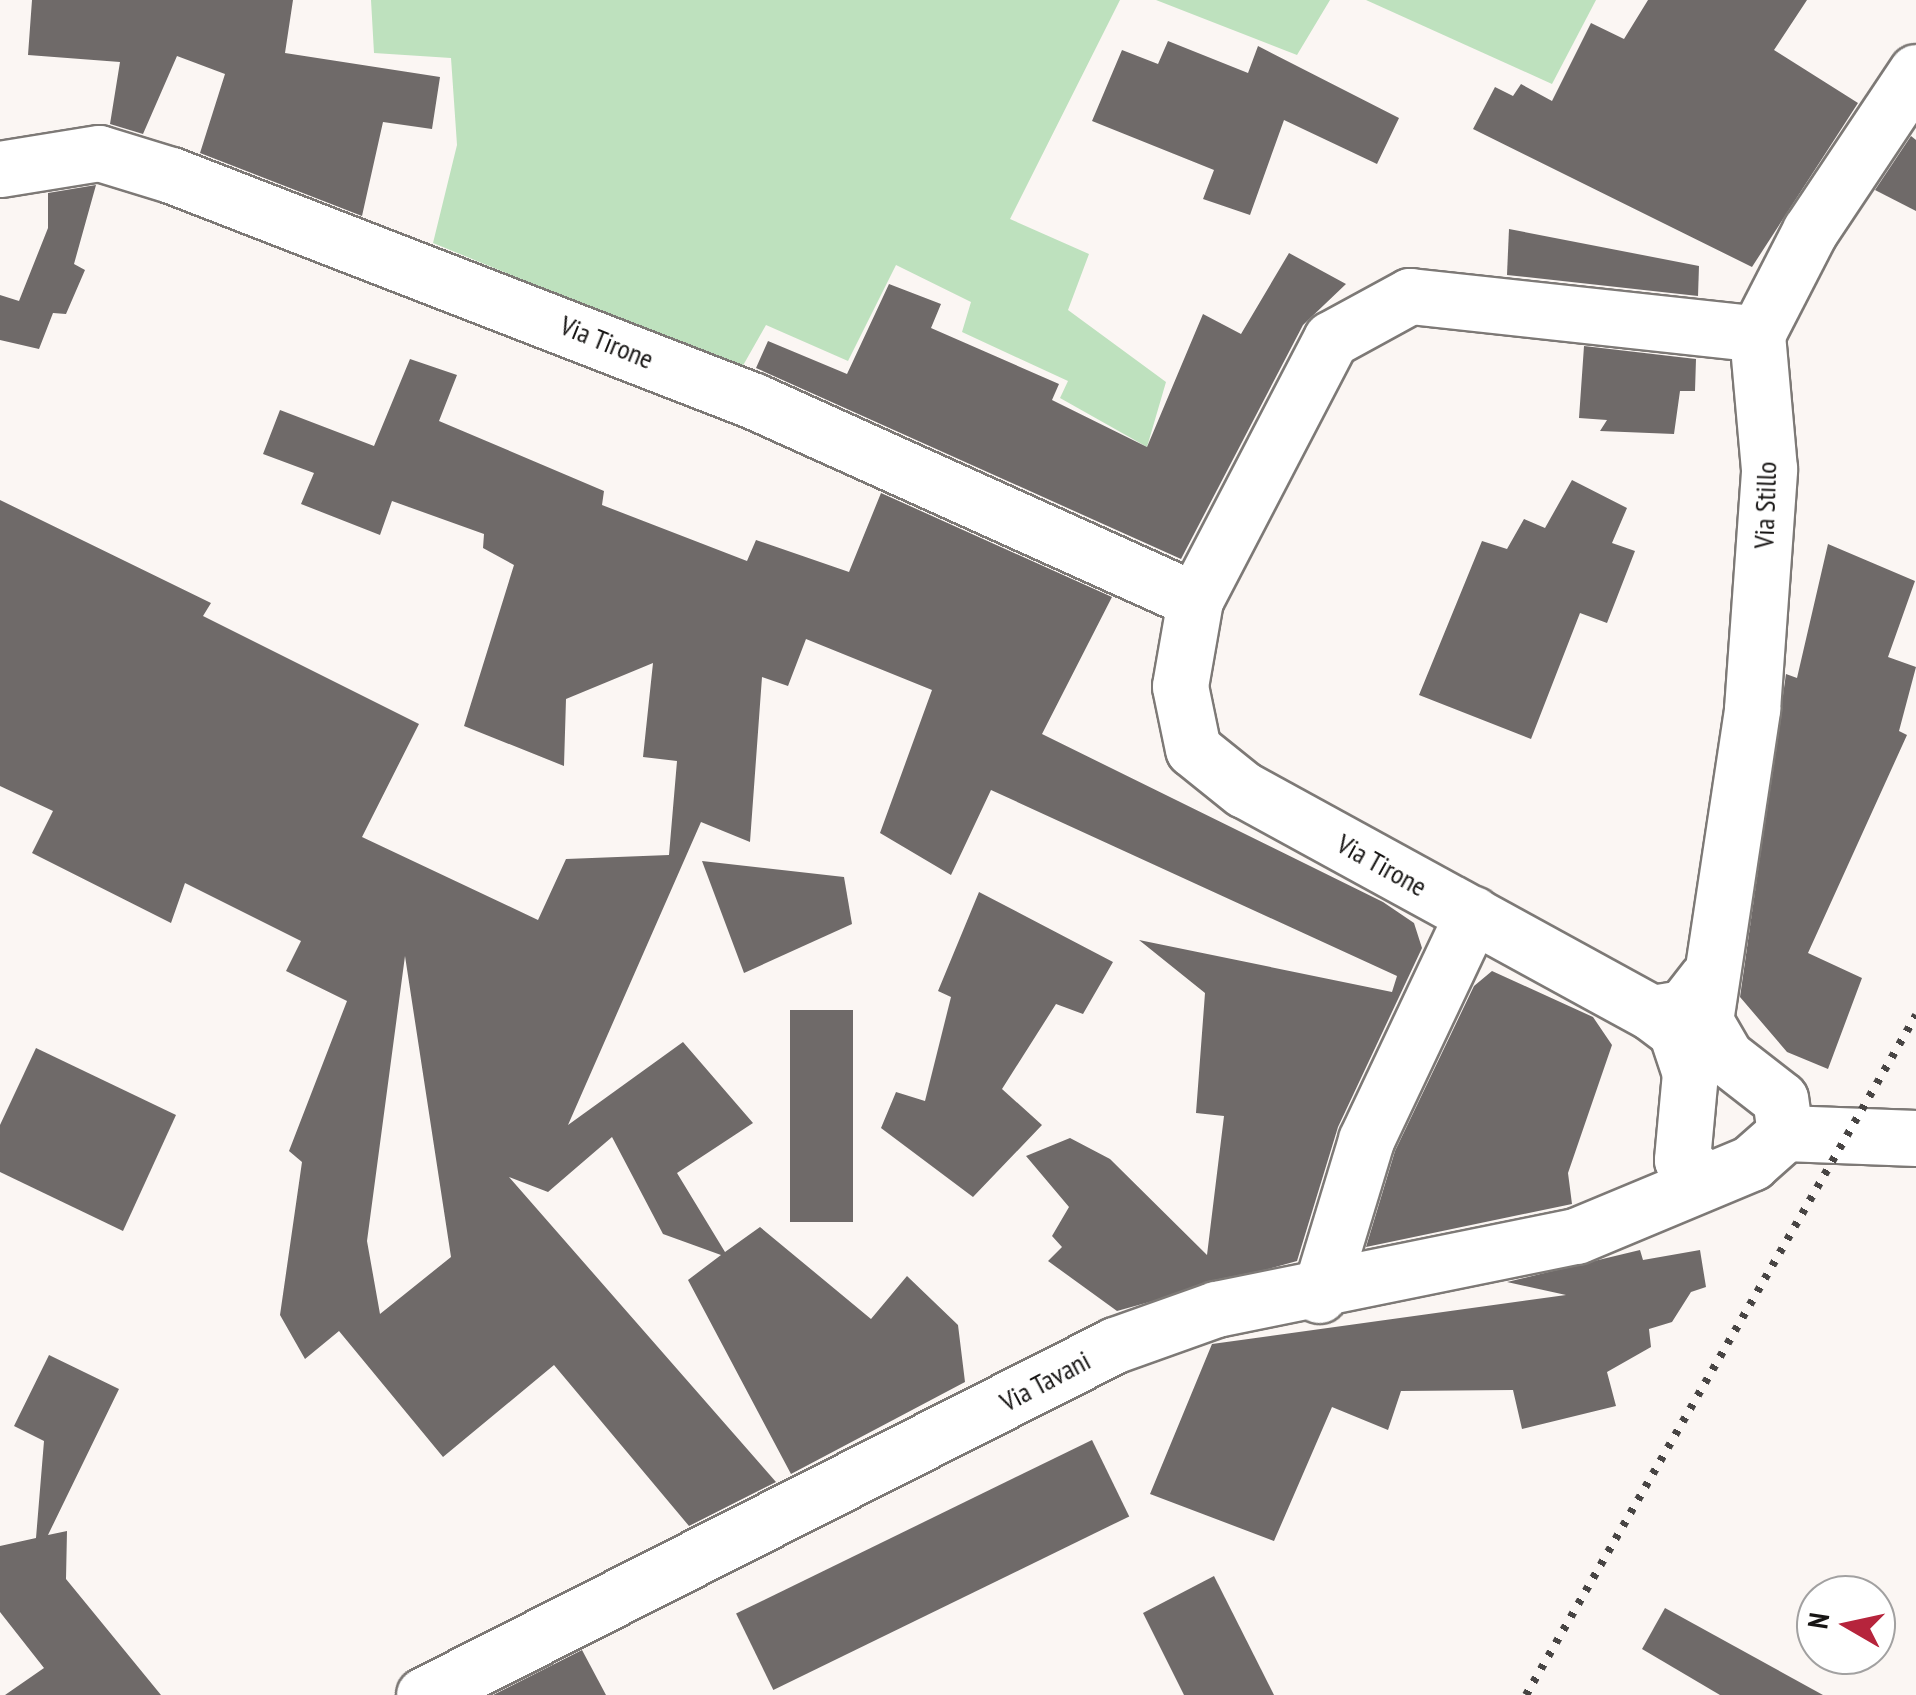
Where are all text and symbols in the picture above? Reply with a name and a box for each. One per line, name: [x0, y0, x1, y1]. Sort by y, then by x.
street label: Via Tirone: [555, 308, 659, 376]
street label: Via Stillo: [1747, 461, 1783, 549]
street label: Via Tirone: [1331, 826, 1433, 904]
street label: Via Tavani: [994, 1343, 1096, 1419]
north arrow: [1796, 1575, 1896, 1675]
text: N: [1798, 1610, 1837, 1631]

